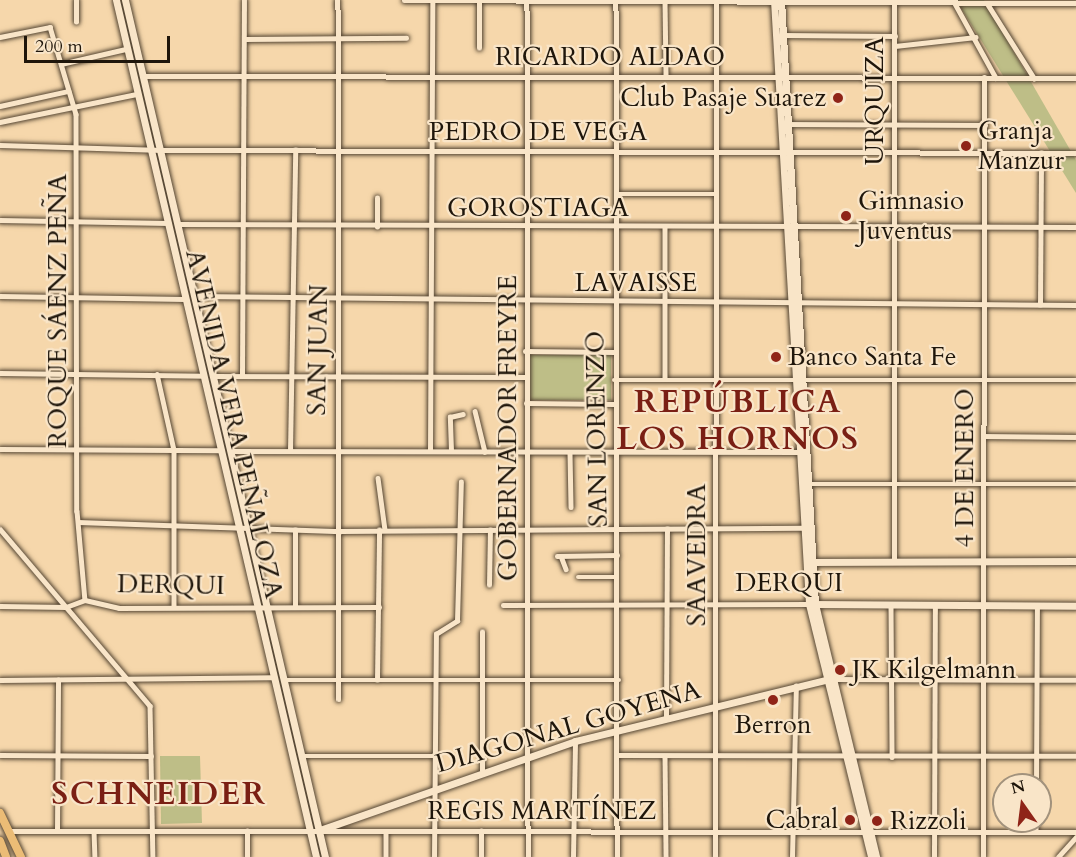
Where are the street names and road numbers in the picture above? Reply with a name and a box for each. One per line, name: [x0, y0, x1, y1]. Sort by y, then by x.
street label: URQUIZA: [859, 37, 891, 165]
street label: RICARDO ALDAO: [495, 41, 725, 73]
street label: PEDRO DE VEGA: [429, 116, 647, 148]
street label: ROQUE SÁENZ PEÑA: [42, 174, 74, 448]
street label: GOROSTIAGA: [447, 192, 629, 224]
street label: AVENIDA VERA PEÑALOZA: [179, 246, 289, 602]
street label: LAVAISSE: [575, 267, 697, 299]
street label: GOBERNADOR FREYRE: [492, 275, 524, 581]
street label: SAN JUAN: [301, 284, 335, 416]
street label: SAN LORENZO: [580, 331, 614, 527]
street label: 4 DE ENERO: [949, 388, 981, 548]
street label: SAAVEDRA: [681, 484, 713, 626]
street label: DERQUI: [735, 567, 843, 599]
street label: DERQUI: [117, 568, 225, 602]
street label: DIAGONAL GOYENA: [432, 674, 704, 780]
street label: REGIS MARTÍNEZ: [427, 795, 657, 827]

